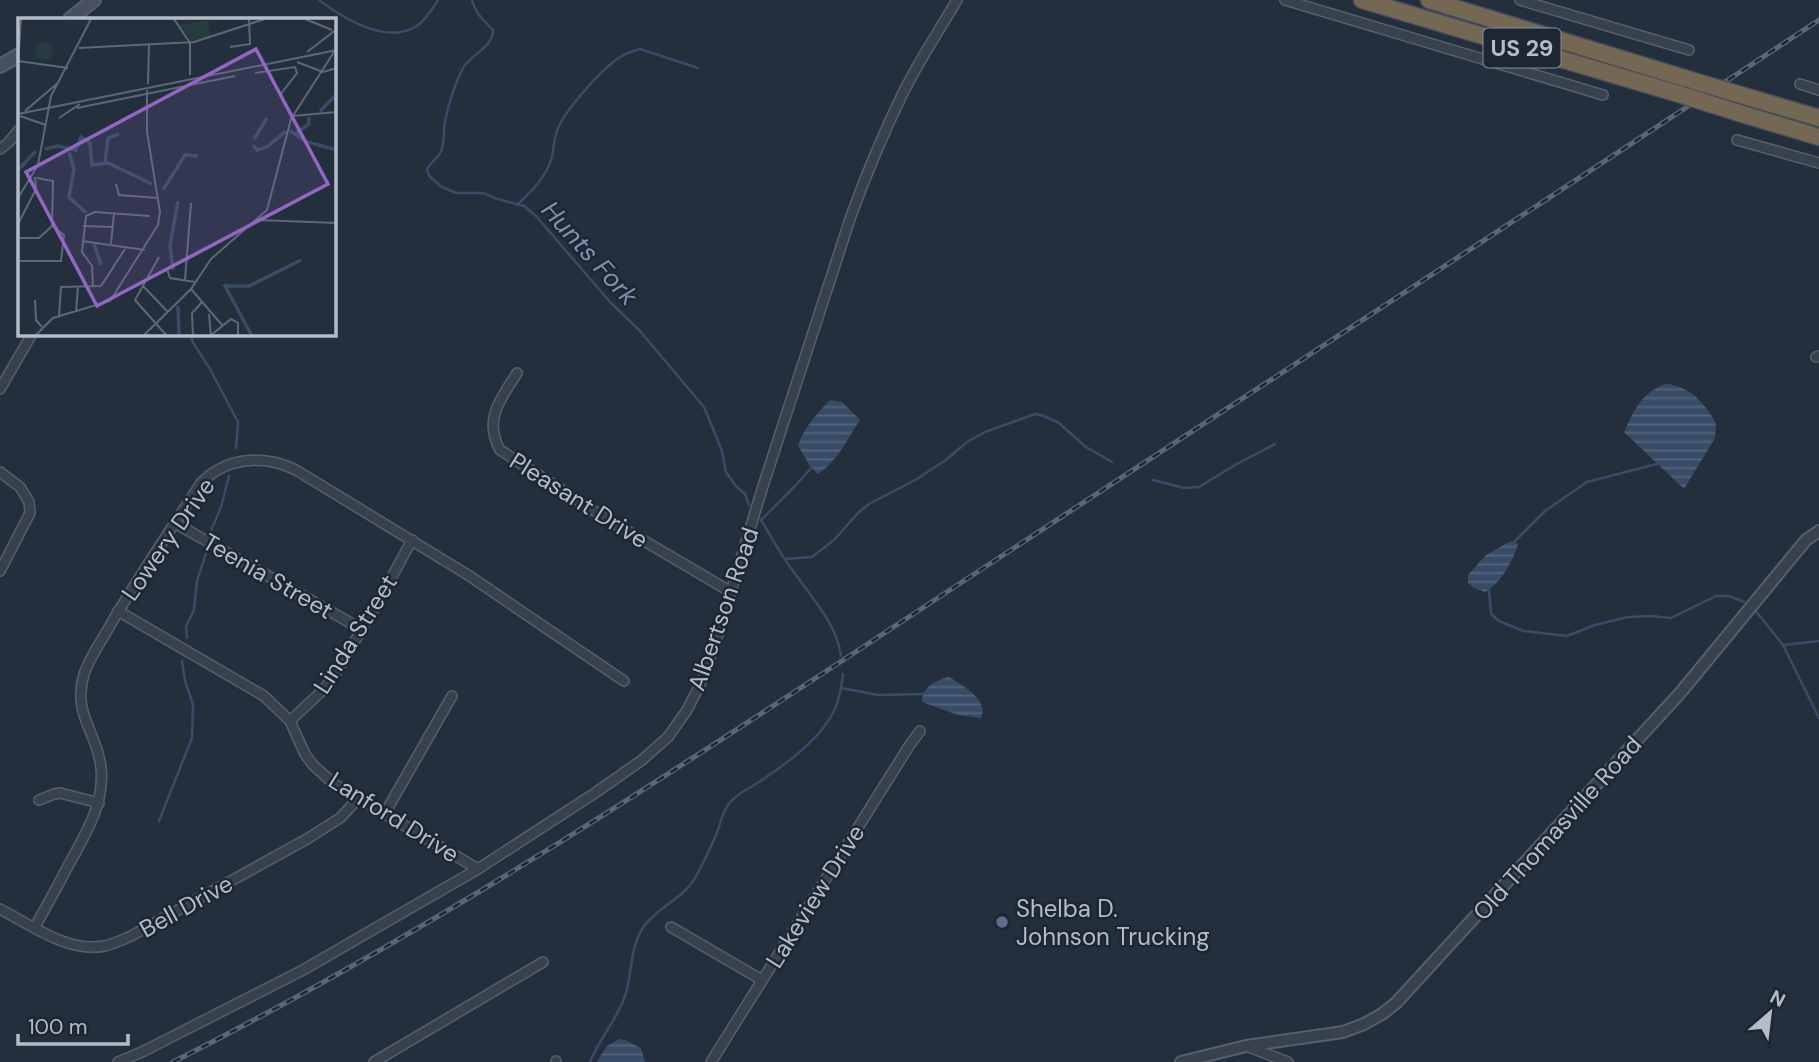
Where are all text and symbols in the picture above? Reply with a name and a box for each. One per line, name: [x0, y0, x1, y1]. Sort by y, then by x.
inset map: [18, 18, 336, 336]
road number: US 29: [1484, 28, 1560, 68]
water label: Hunts Fork: [534, 193, 646, 313]
street label: Pleasant Drive: [504, 445, 654, 555]
street label: Lowery Drive: [114, 472, 222, 606]
street label: Albertson Road: [681, 523, 765, 695]
street label: Teenia Street: [197, 526, 339, 626]
street label: Linda Street: [306, 569, 404, 699]
street label: Old Thomasville Road: [1466, 729, 1648, 927]
street label: Lanford Drive: [323, 765, 465, 869]
street label: Lakeview Drive: [759, 819, 871, 973]
street label: Bell Drive: [134, 868, 238, 944]
place label: Shelba D. Johnson Trucking: [1016, 893, 1210, 952]
marker: Shelba D. Johnson Trucking: [994, 914, 1010, 930]
north arrow: [1735, 978, 1805, 1048]
text: N: [1766, 984, 1790, 1013]
scale bar: [18, 1002, 128, 1046]
text: 100 m: [28, 1013, 88, 1041]

